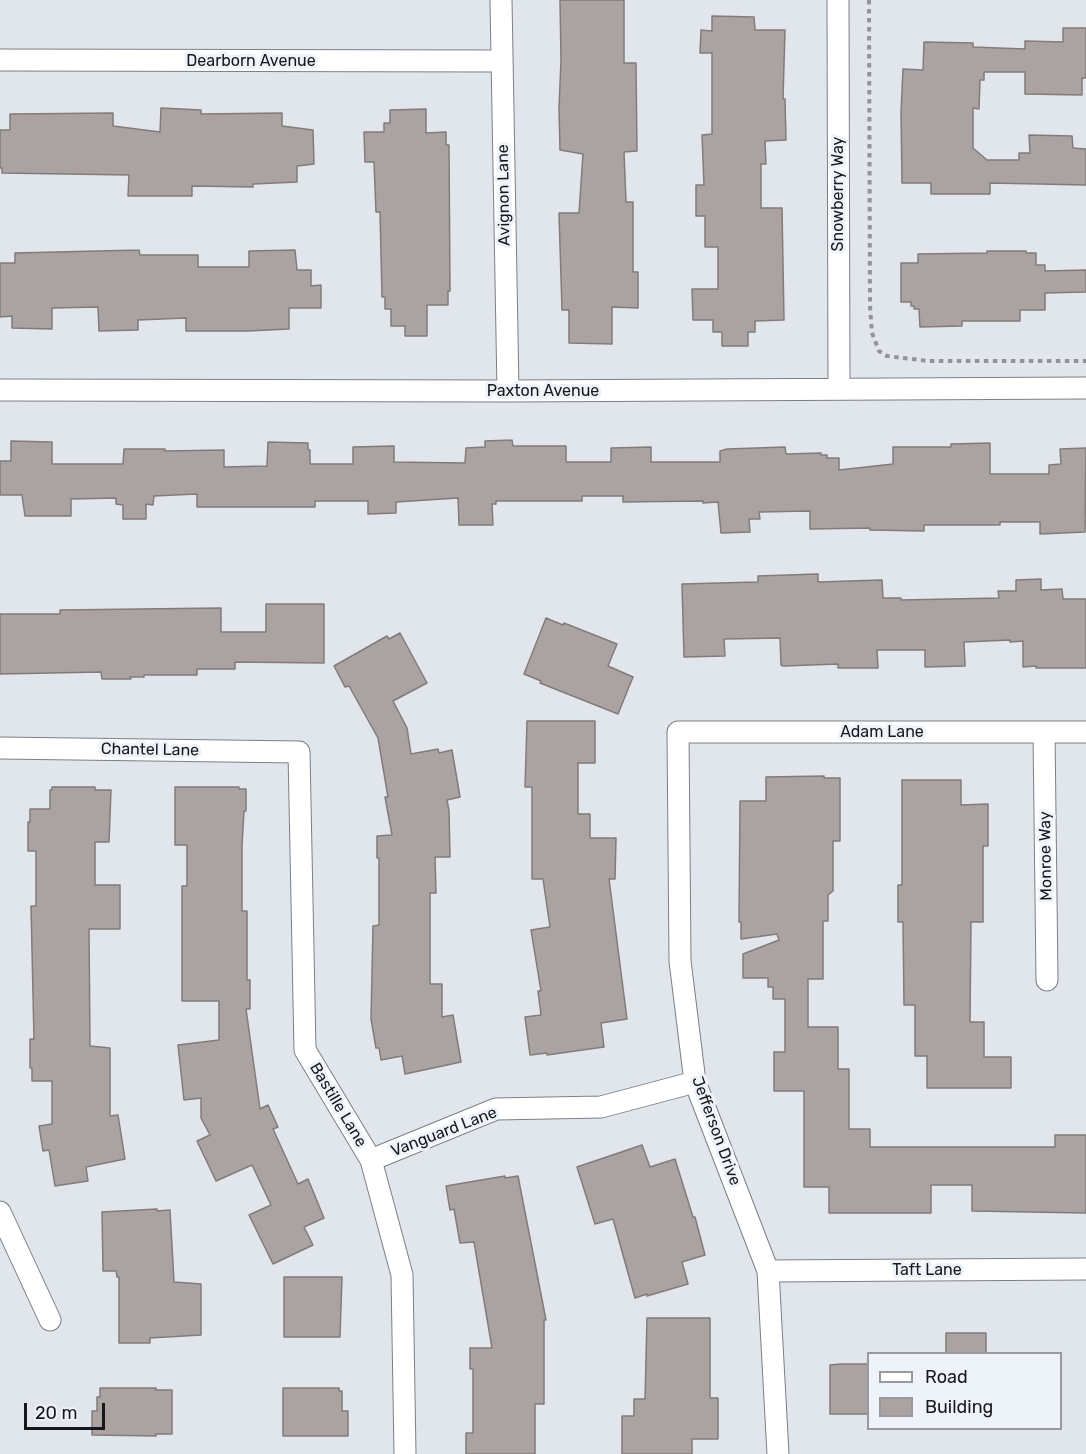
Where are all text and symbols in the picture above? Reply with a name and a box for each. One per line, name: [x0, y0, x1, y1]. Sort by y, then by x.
street label: Dearborn Avenue: [186, 51, 316, 71]
street label: Snowberry Way: [828, 137, 848, 251]
street label: Avignon Lane: [494, 144, 514, 246]
street label: Paxton Avenue: [487, 381, 599, 401]
street label: Adam Lane: [840, 722, 924, 742]
street label: Chantel Lane: [101, 740, 199, 760]
street label: Monroe Way: [1036, 811, 1056, 901]
street label: Bastille Lane: [305, 1059, 371, 1151]
street label: Jefferson Drive: [687, 1074, 745, 1188]
street label: Vanguard Lane: [388, 1103, 500, 1161]
street label: Taft Lane: [892, 1260, 962, 1280]
legend: [867, 1352, 1062, 1430]
text: Road: [925, 1366, 968, 1388]
scale bar: [27, 1391, 108, 1429]
text: Building: [925, 1396, 993, 1418]
text: 20 m: [35, 1402, 77, 1424]

